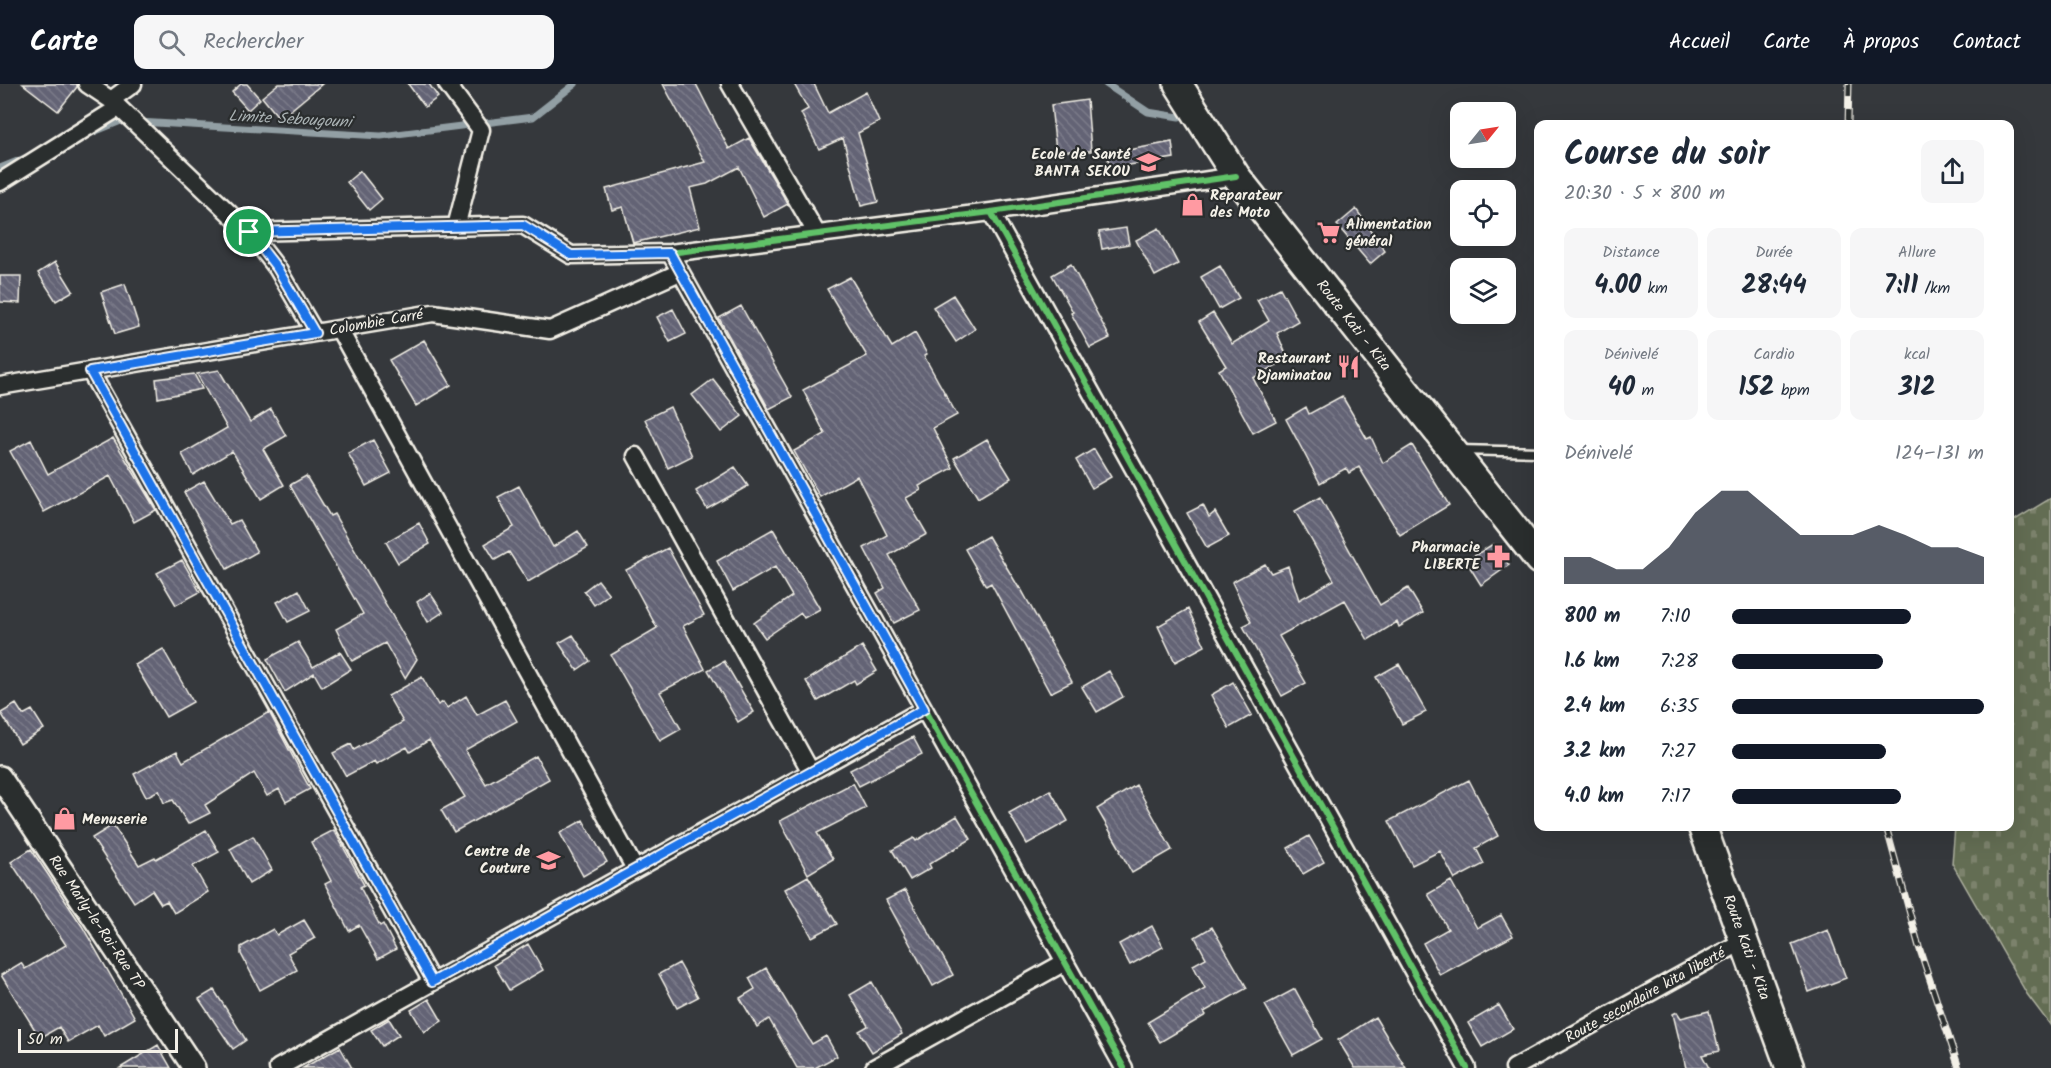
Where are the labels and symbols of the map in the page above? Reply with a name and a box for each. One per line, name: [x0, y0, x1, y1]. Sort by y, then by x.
north arrow: [1450, 102, 1516, 168]
water label: Limite Sebougouni: [228, 104, 355, 135]
place label: Ecole de Santé BANTA SEKOU: [1031, 143, 1131, 184]
school or university icon: Ecole de Santé BANTA SEKOU: [1135, 150, 1161, 176]
place label: Reparateur des Moto: [1210, 184, 1283, 225]
shop icon: Reparateur des Moto: [1179, 191, 1205, 217]
pin: [223, 206, 274, 257]
place label: Alimentation général: [1345, 213, 1432, 254]
supermarket icon: Alimentation général: [1315, 220, 1341, 246]
street label: Route Kati - Kita: [1310, 275, 1397, 377]
street label: Colombie Carré: [327, 303, 426, 343]
place label: Restaurant Djaminatou: [1256, 347, 1332, 388]
restaurant icon: Restaurant Djaminatou: [1336, 354, 1362, 380]
place label: Pharmacie LIBERTE: [1412, 536, 1481, 577]
pharmacy icon: Pharmacie LIBERTE: [1485, 543, 1511, 569]
shop icon: Menuserie: [51, 806, 77, 832]
place label: Menuserie: [82, 808, 148, 832]
place label: Centre de Couture: [464, 840, 531, 881]
school or university icon: Centre de Couture: [535, 847, 561, 873]
street label: Rue Marly-le-Roi-Rue TP: [42, 850, 151, 996]
street label: Route Kati - Kita: [1716, 891, 1776, 1004]
street label: Route secondaire kita liberté: [1561, 941, 1731, 1050]
scale bar: [18, 1026, 178, 1054]

